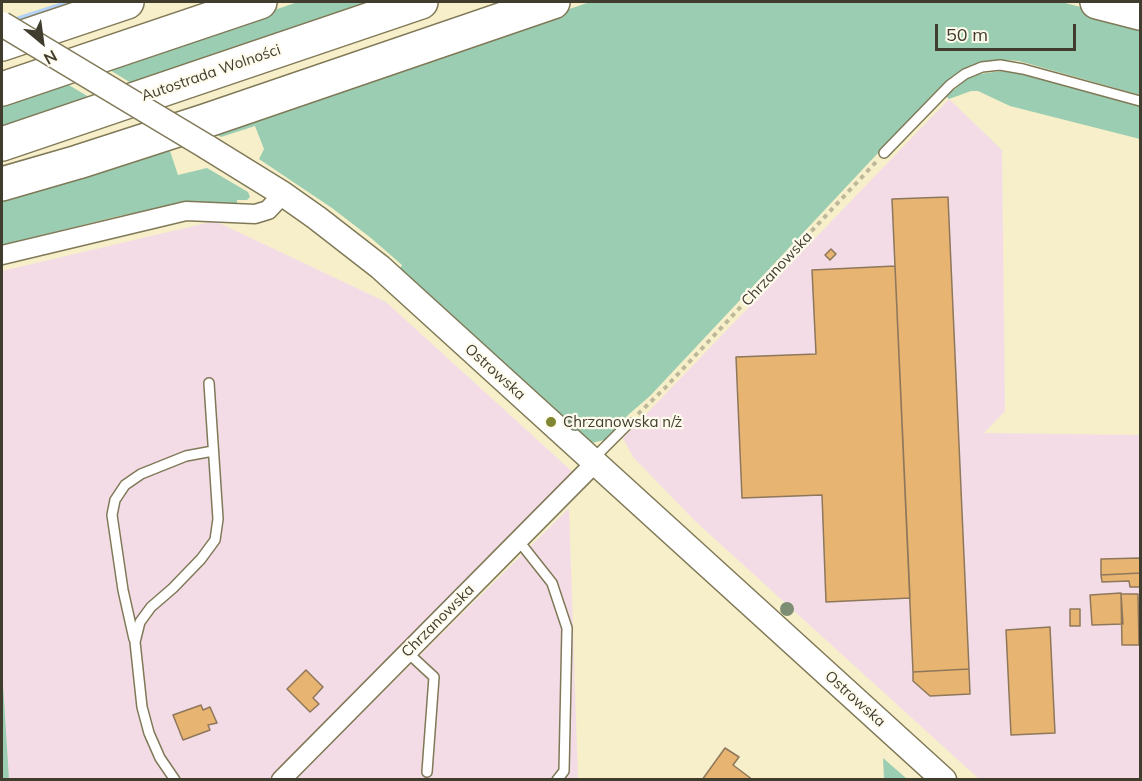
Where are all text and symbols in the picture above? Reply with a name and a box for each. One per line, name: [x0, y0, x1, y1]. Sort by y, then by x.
north arrow: [12, 12, 72, 72]
scale bar: [938, 12, 1079, 50]
text: 50 m: [946, 23, 988, 46]
street label: Autostrada Wolności: [139, 41, 283, 105]
text: N: [41, 46, 61, 69]
street label: Chrzanowska: [738, 228, 816, 310]
street label: Ostrowska: [461, 340, 529, 404]
place label: Chrzanowska n/ż: [563, 413, 682, 431]
marker: Chrzanowska n/ż: [544, 415, 558, 429]
street label: Chrzanowska: [398, 581, 478, 661]
street label: Ostrowska: [821, 667, 889, 731]

